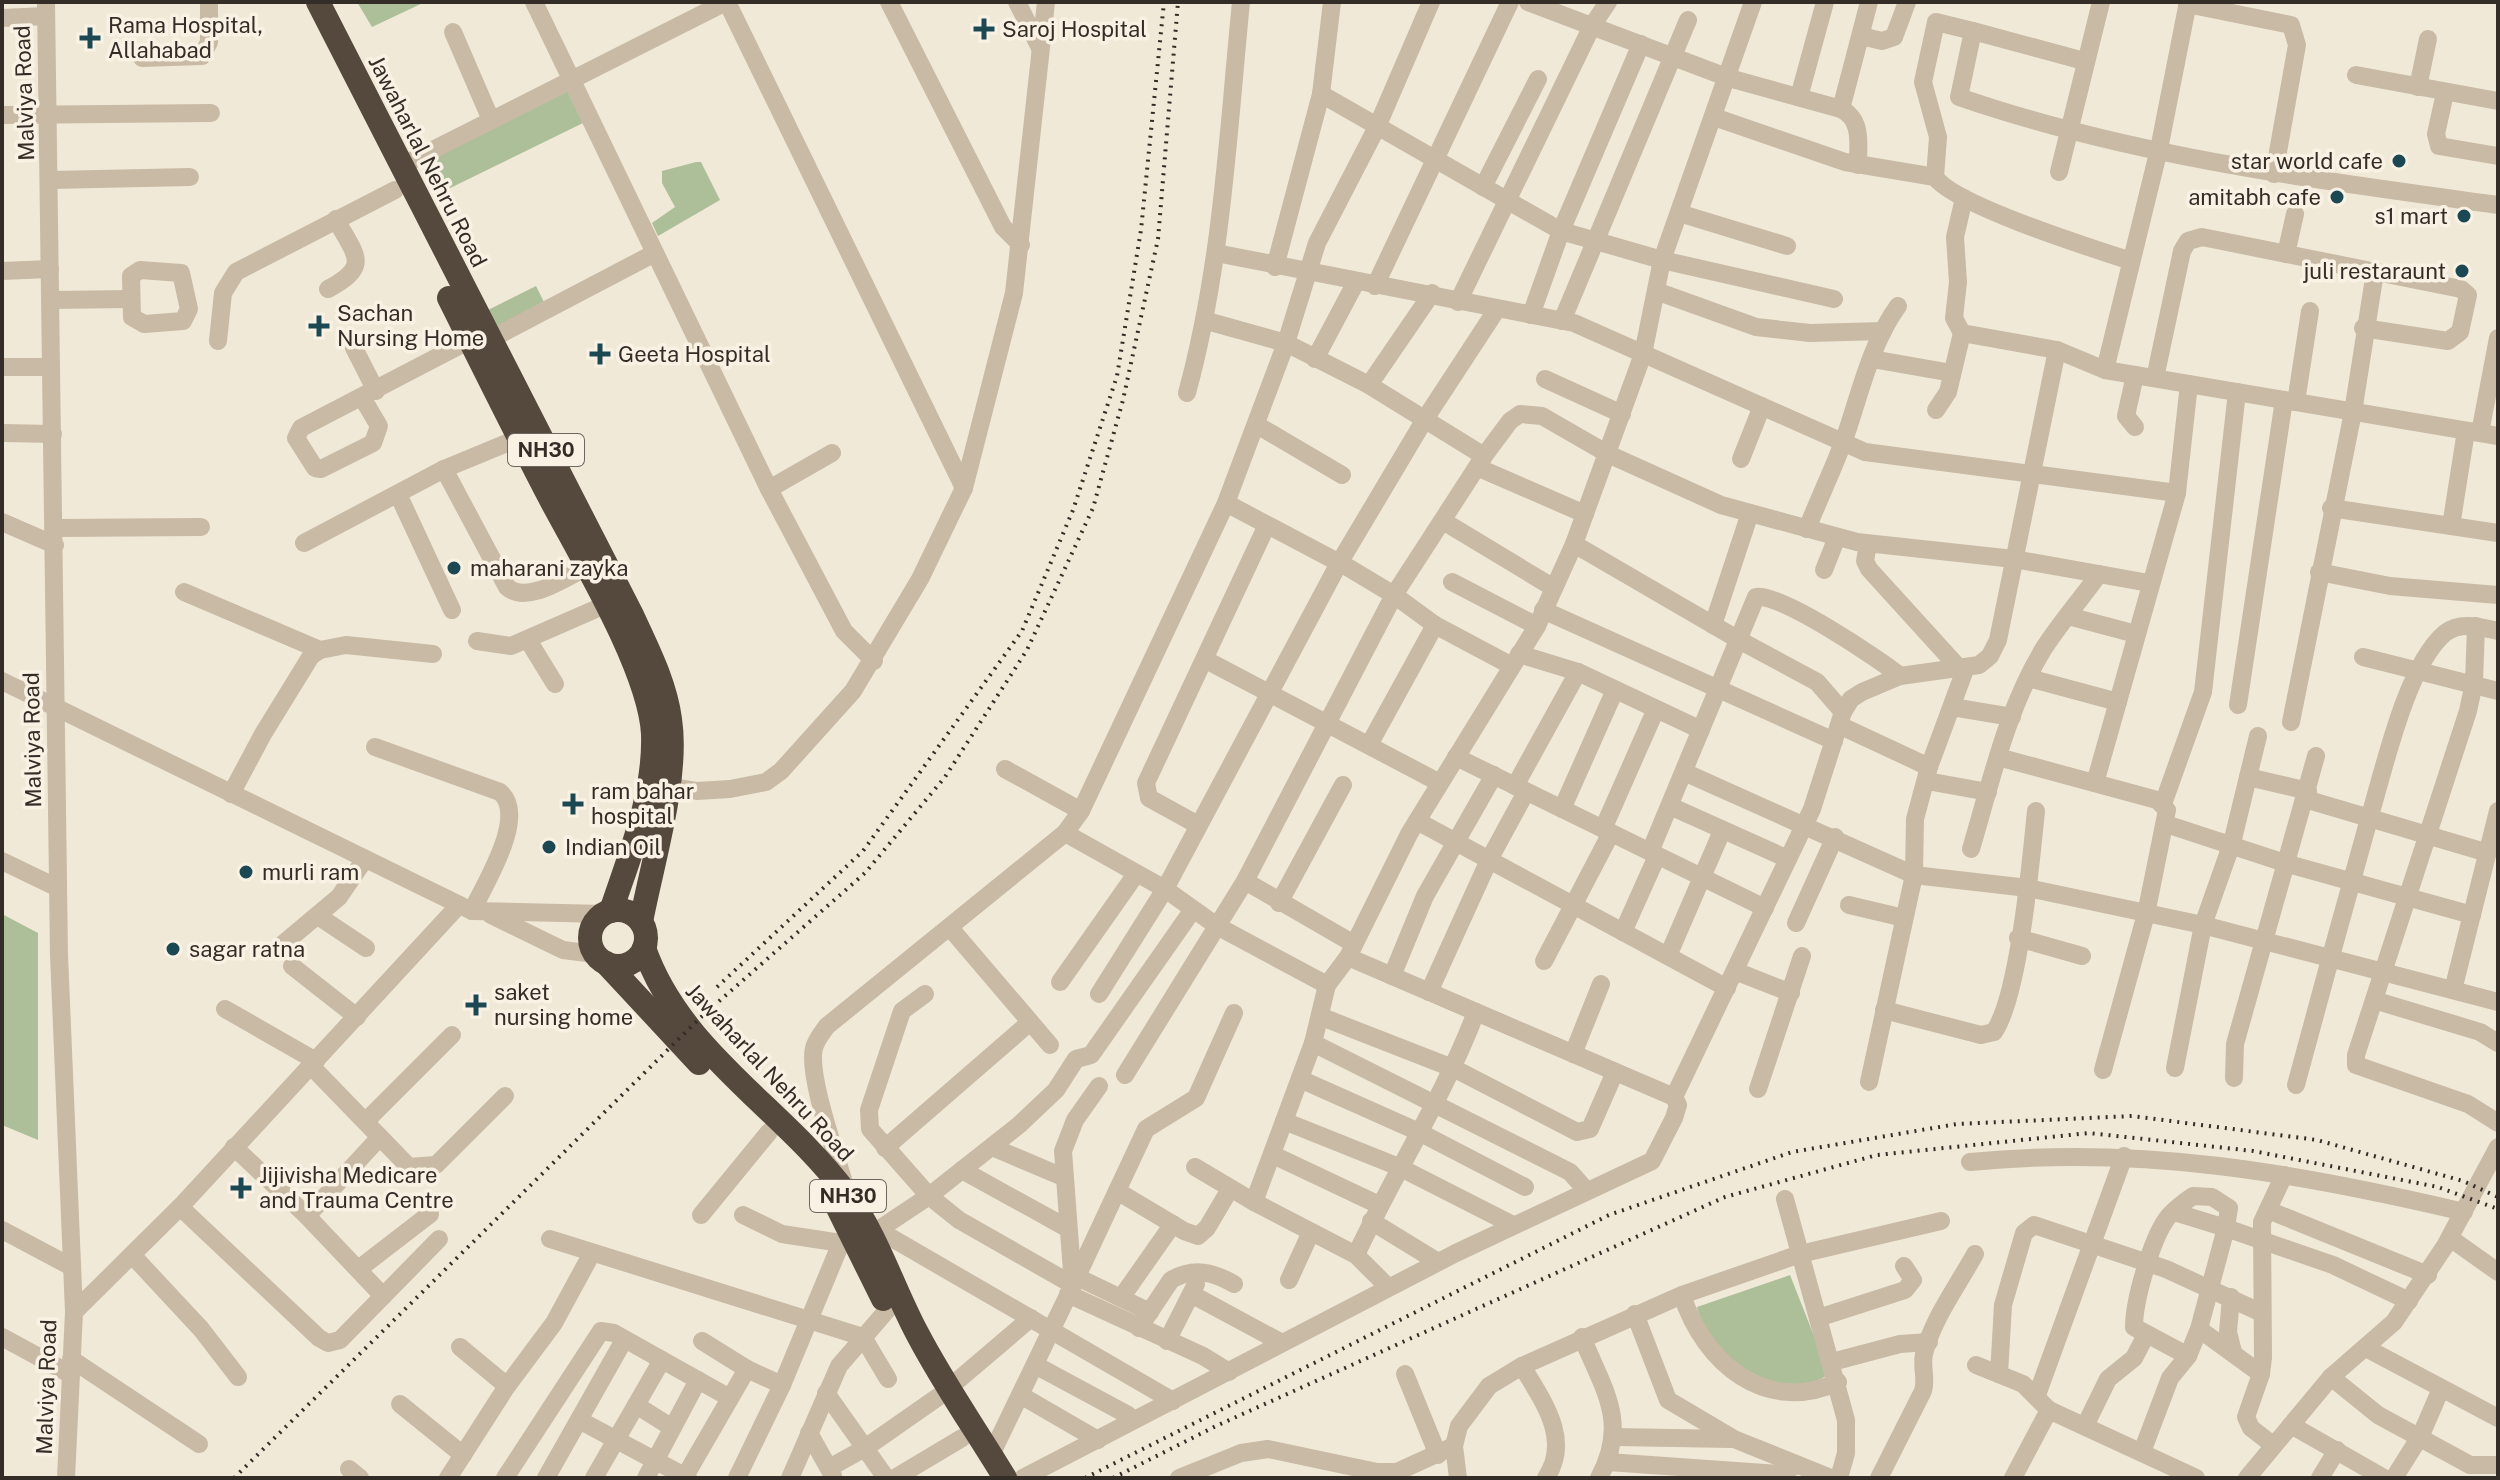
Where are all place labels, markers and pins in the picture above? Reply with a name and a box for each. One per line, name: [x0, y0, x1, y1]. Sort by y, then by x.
place label: Rama Hospital, Allahabad: [108, 12, 263, 63]
place label: Saroj Hospital: [1002, 16, 1147, 42]
marker: Saroj Hospital: [973, 18, 995, 40]
marker: Rama Hospital, Allahabad: [79, 27, 101, 49]
place label: star world cafe: [2231, 148, 2383, 174]
marker: star world cafe: [2390, 152, 2408, 170]
place label: amitabh cafe: [2188, 184, 2321, 210]
marker: amitabh cafe: [2328, 188, 2346, 206]
place label: s1 mart: [2375, 203, 2448, 229]
marker: s1 mart: [2455, 207, 2473, 225]
place label: juli restaraunt: [2303, 258, 2446, 284]
marker: juli restaraunt: [2453, 262, 2471, 280]
place label: Sachan Nursing Home: [337, 300, 484, 351]
marker: Sachan Nursing Home: [308, 315, 330, 337]
place label: Geeta Hospital: [618, 341, 771, 367]
marker: Geeta Hospital: [589, 343, 611, 365]
place label: maharani zayka: [470, 555, 628, 581]
marker: maharani zayka: [445, 559, 463, 577]
place label: ram bahar hospital: [591, 778, 694, 829]
marker: ram bahar hospital: [562, 793, 584, 815]
place label: Indian Oil: [565, 834, 661, 860]
marker: Indian Oil: [540, 838, 558, 856]
place label: murli ram: [262, 859, 359, 885]
marker: murli ram: [237, 863, 255, 881]
place label: sagar ratna: [189, 936, 305, 962]
marker: sagar ratna: [164, 940, 182, 958]
place label: saket nursing home: [494, 979, 633, 1030]
marker: saket nursing home: [465, 994, 487, 1016]
place label: Jijivisha Medicare and Trauma Centre: [259, 1162, 454, 1213]
marker: Jijivisha Medicare and Trauma Centre: [230, 1177, 252, 1199]

